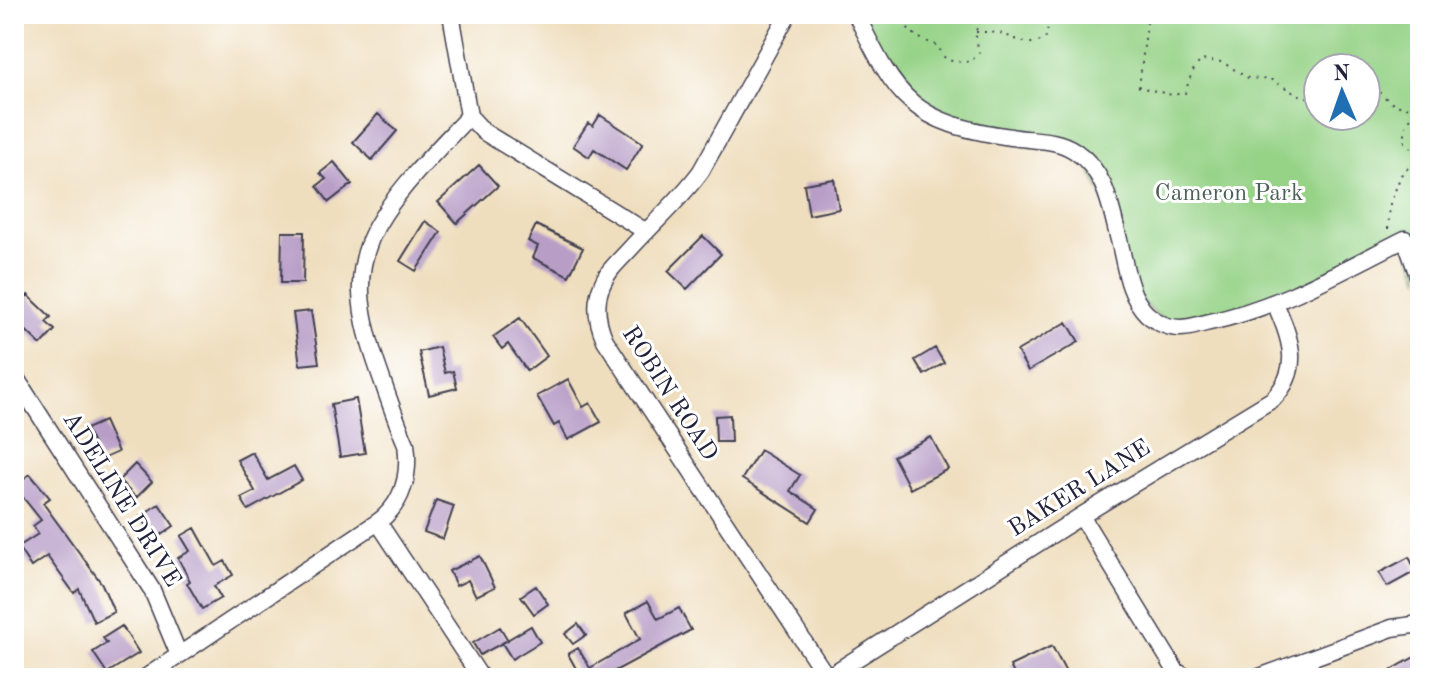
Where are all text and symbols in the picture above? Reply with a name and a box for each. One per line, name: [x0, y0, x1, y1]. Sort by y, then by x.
north arrow: [1302, 52, 1382, 132]
text: N: [1333, 63, 1350, 85]
park label: Cameron Park: [1155, 182, 1303, 206]
street label: ROBIN ROAD: [617, 323, 721, 465]
street label: ADELINE DRIVE: [57, 408, 185, 592]
street label: BAKER LANE: [1005, 436, 1155, 542]

